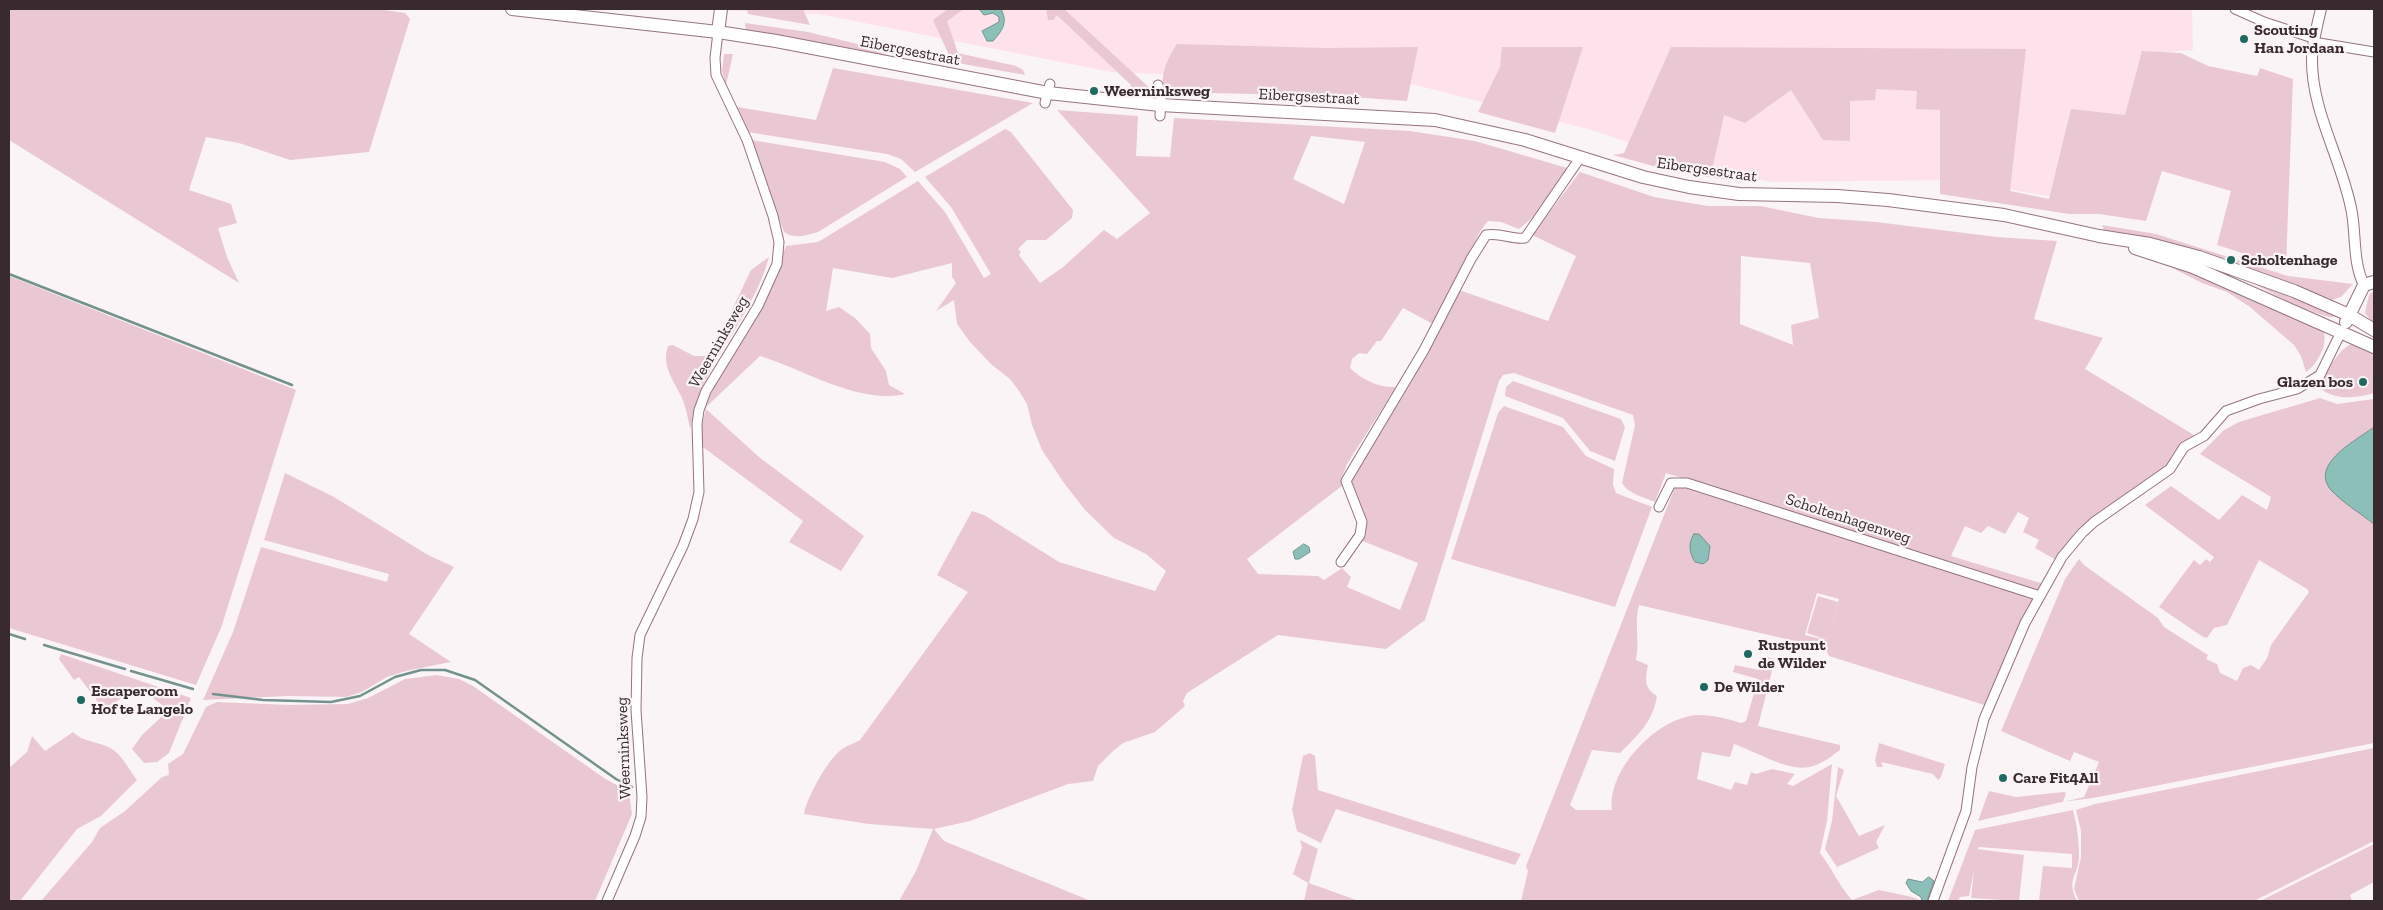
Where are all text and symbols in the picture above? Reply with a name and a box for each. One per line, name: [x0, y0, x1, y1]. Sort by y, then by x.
place label: Scouting Han Jordaan: [2254, 20, 2344, 58]
street label: Eibergsestraat: [859, 32, 961, 70]
marker: Scouting Han Jordaan: [2238, 33, 2250, 45]
place label: Weerninksweg: [1104, 81, 1210, 101]
marker: Weerninksweg: [1088, 85, 1100, 97]
street label: Eibergsestraat: [1258, 85, 1360, 109]
street label: Eibergsestraat: [1656, 153, 1758, 187]
place label: Scholtenhage: [2241, 250, 2337, 270]
marker: Scholtenhage: [2225, 254, 2237, 266]
street label: Weerninksweg: [685, 293, 753, 391]
place label: Glazen bos: [2277, 372, 2353, 392]
marker: Glazen bos: [2357, 376, 2369, 388]
street label: Scholtenhagenweg: [1783, 490, 1913, 548]
place label: Rustpunt de Wilder: [1758, 635, 1826, 673]
marker: Rustpunt de Wilder: [1742, 648, 1754, 660]
place label: De Wilder: [1714, 677, 1785, 697]
place label: Escaperoom Hof te Langelo: [91, 681, 193, 719]
marker: De Wilder: [1698, 681, 1710, 693]
marker: Escaperoom Hof te Langelo: [75, 694, 87, 706]
street label: Weerninksweg: [613, 696, 635, 800]
place label: Care Fit4All: [2013, 768, 2099, 788]
marker: Care Fit4All: [1997, 772, 2009, 784]

